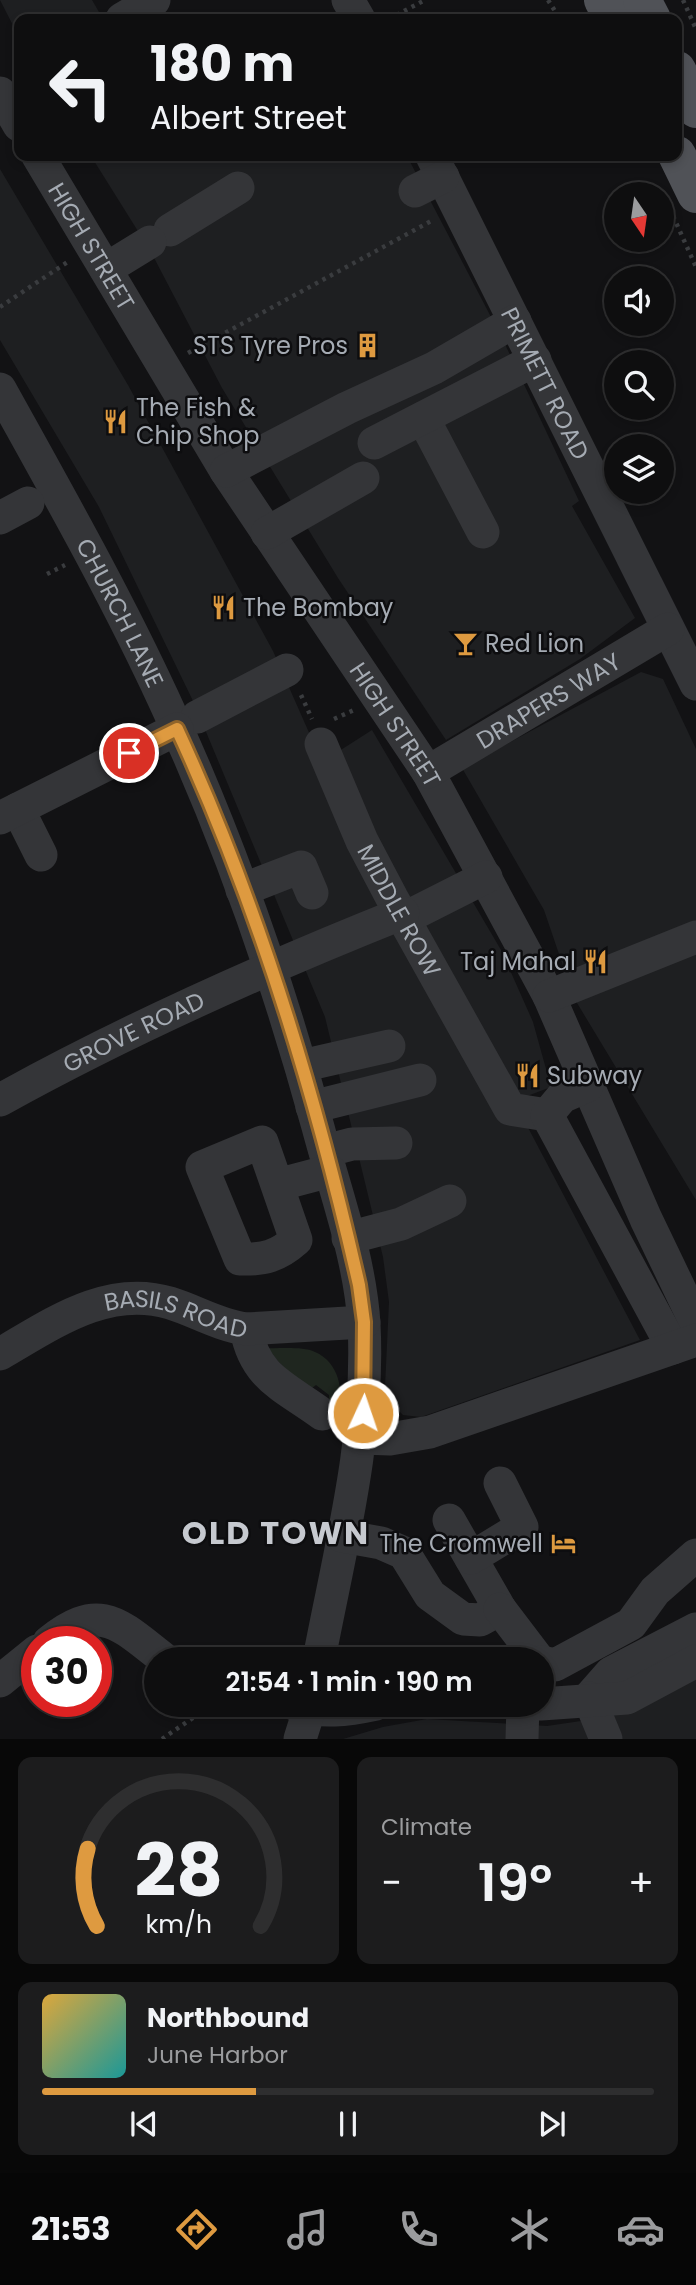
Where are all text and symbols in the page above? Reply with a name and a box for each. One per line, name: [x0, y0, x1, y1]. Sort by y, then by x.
text: 180 m: [150, 30, 294, 98]
icon: left: [35, 42, 126, 133]
text: Albert Street: [150, 95, 347, 140]
street label: HIGH STREET: [41, 176, 143, 316]
north arrow: [604, 182, 674, 252]
map controls: [604, 182, 674, 504]
button: sound: [604, 266, 674, 336]
street label: PRIMETT ROAD: [494, 301, 598, 465]
place label: STS Tyre Pros: [193, 329, 348, 362]
building icon: STS Tyre Pros: [354, 331, 382, 359]
button: search: [604, 350, 674, 420]
place label: The Fish & Chip Shop: [136, 391, 259, 452]
restaurant icon: The Fish & Chip Shop: [102, 407, 130, 435]
button: layers: [604, 434, 674, 504]
street label: CHURCH LANE: [69, 532, 172, 693]
place label: The Bombay: [243, 591, 394, 624]
restaurant icon: The Bombay: [209, 593, 237, 621]
place label: Red Lion: [485, 627, 584, 660]
bar icon: Red Lion: [451, 629, 479, 657]
street label: DRAPERS WAY: [470, 645, 627, 756]
street label: HIGH STREET: [342, 656, 449, 793]
pin: [99, 723, 159, 783]
icon: arrive: [110, 734, 148, 772]
street label: MIDDLE ROW: [350, 838, 449, 982]
place label: Taj Mahal: [460, 945, 576, 978]
restaurant icon: Taj Mahal: [582, 947, 610, 975]
street label: GROVE ROAD: [57, 983, 210, 1080]
place label: Subway: [547, 1059, 643, 1092]
restaurant icon: Subway: [513, 1061, 541, 1089]
street label: BASILS ROAD: [101, 1281, 251, 1346]
position arrow: [326, 1376, 400, 1450]
district label: OLD TOWN: [182, 1510, 370, 1555]
place label: The Cromwell: [379, 1527, 543, 1560]
hotel icon: The Cromwell: [549, 1529, 577, 1557]
speed limit sign: 30: [21, 1626, 112, 1717]
text: 21:54 · 1 min · 190 m: [225, 1664, 473, 1700]
text: Climate: [381, 1811, 472, 1843]
text: 28: [134, 1821, 223, 1922]
text: 19°: [478, 1846, 552, 1919]
text: −: [381, 1856, 402, 1909]
text: +: [628, 1856, 654, 1909]
text: km/h: [145, 1907, 212, 1942]
text: Northbound: [147, 2000, 309, 2036]
text: June Harbor: [147, 2039, 288, 2071]
icon: previous: [125, 2105, 163, 2143]
icon: pause: [329, 2105, 367, 2143]
icon: next: [533, 2105, 571, 2143]
icon: directions: [172, 2205, 221, 2254]
icon: music: [283, 2205, 332, 2254]
icon: phone: [394, 2205, 443, 2254]
icon: climate: [505, 2205, 554, 2254]
icon: car: [616, 2205, 665, 2254]
text: 21:53: [31, 2206, 111, 2251]

